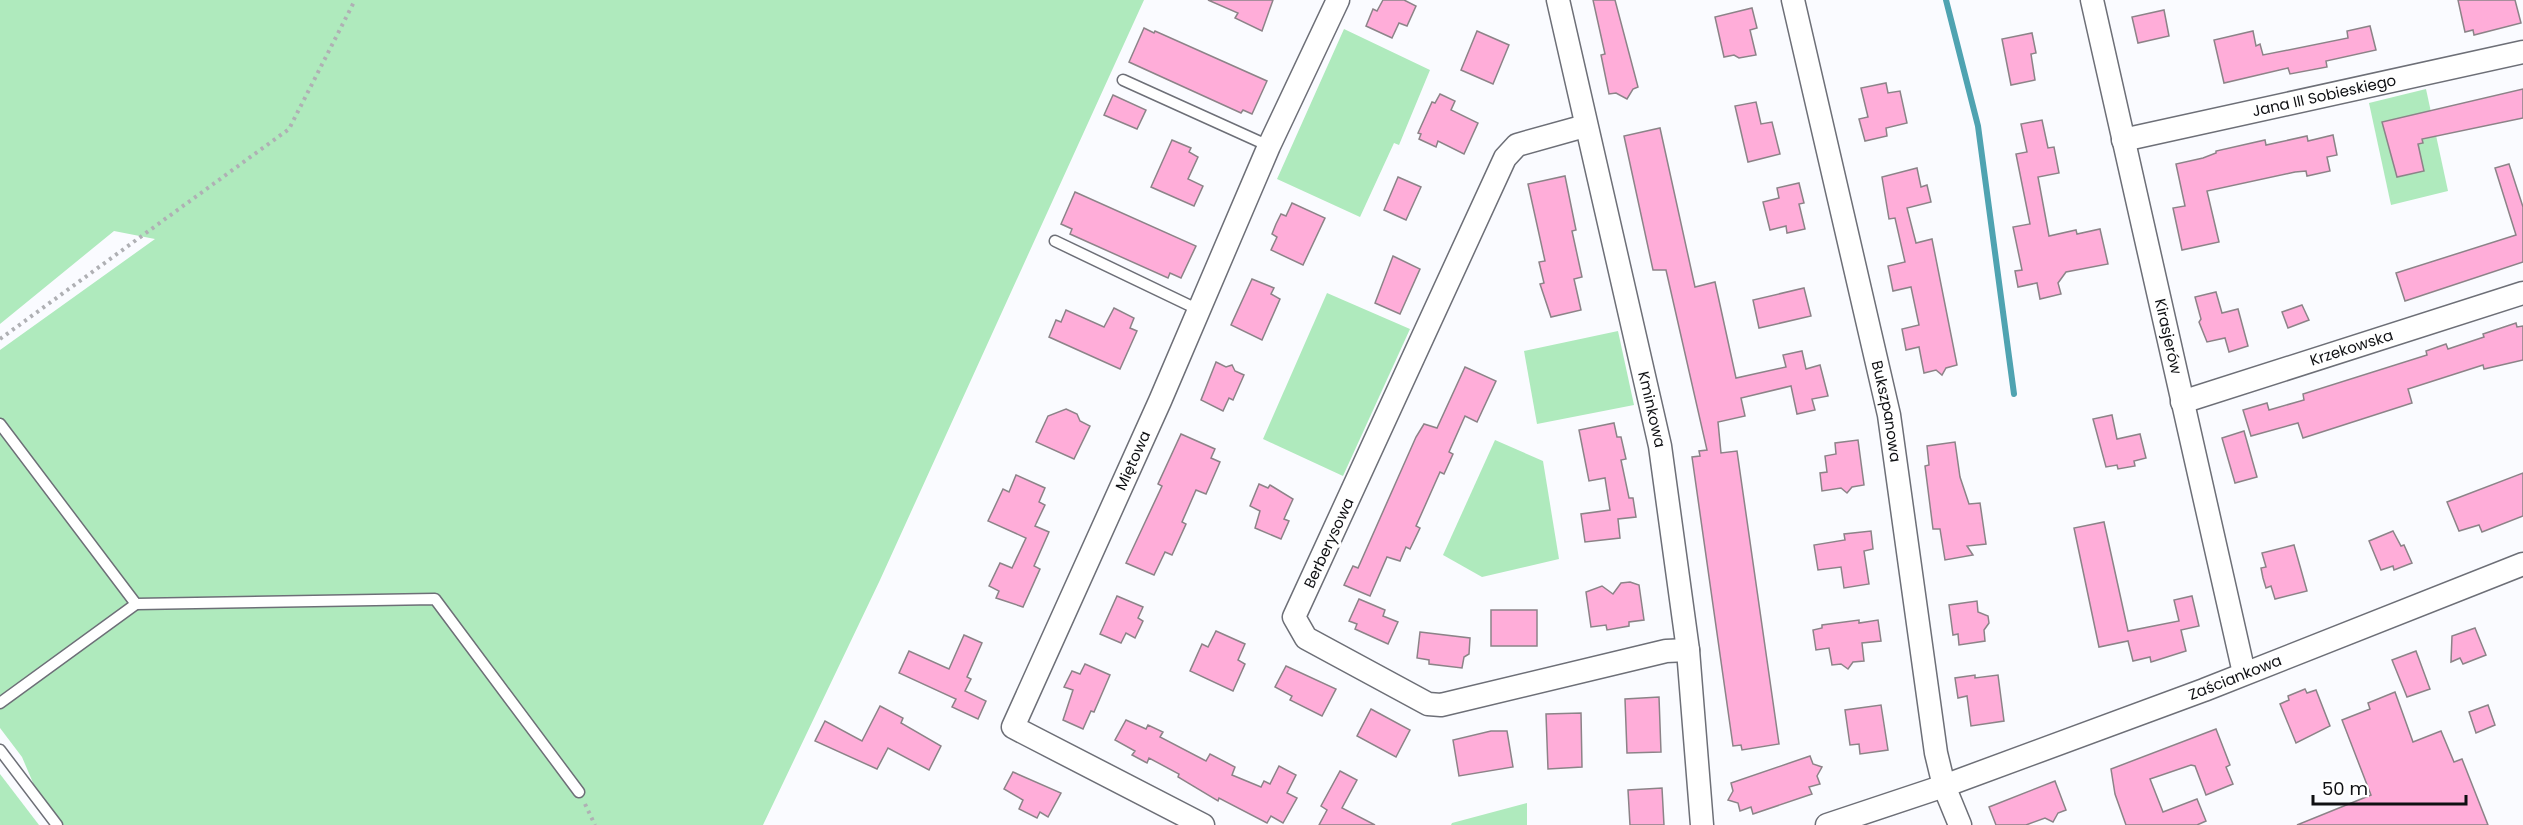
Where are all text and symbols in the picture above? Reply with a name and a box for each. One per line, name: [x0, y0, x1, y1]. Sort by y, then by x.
street label: Jana III Sobieskiego: [2250, 69, 2398, 121]
street label: Kirasjerów: [2150, 297, 2187, 377]
street label: Krzekowska: [2307, 324, 2396, 370]
street label: Bukszpanowa: [1867, 358, 1906, 464]
street label: Kminkowa: [1633, 369, 1671, 449]
street label: Miętowa: [1110, 427, 1155, 494]
street label: Berberysowa: [1298, 494, 1359, 591]
street label: Zaściankowa: [2185, 649, 2285, 705]
scale bar: [2313, 768, 2466, 806]
text: 50 m: [2322, 776, 2368, 801]

